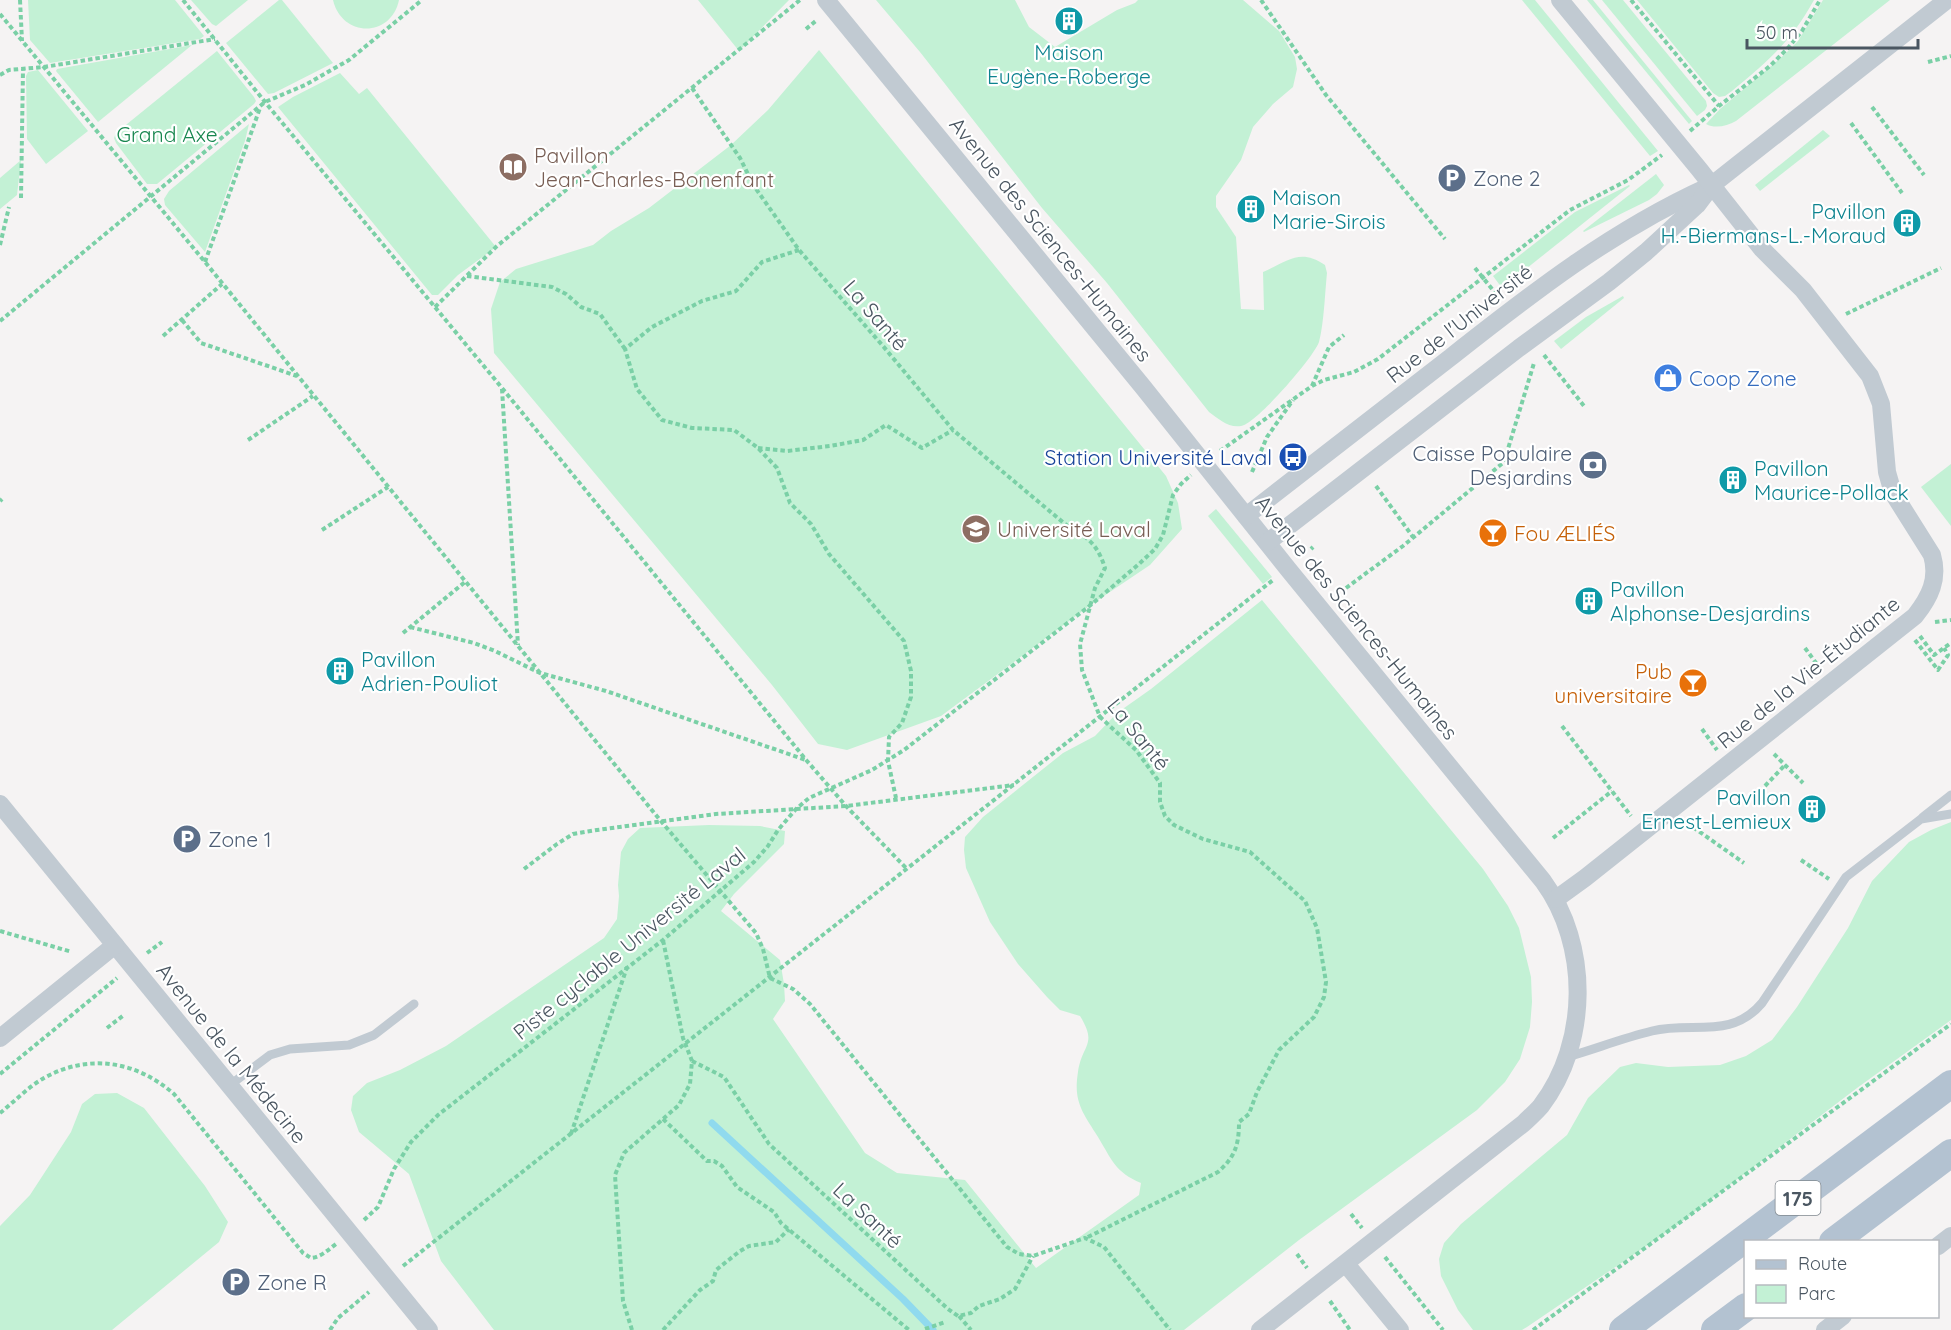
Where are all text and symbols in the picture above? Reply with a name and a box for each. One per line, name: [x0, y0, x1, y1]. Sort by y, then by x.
building icon: Maison Eugène-Roberge: [1053, 5, 1085, 37]
scale bar: [1747, 12, 1918, 50]
text: 50 m: [1756, 21, 1798, 44]
place label: Maison Eugène-Roberge: [987, 39, 1151, 89]
street label: Avenue des Sciences-Humaines: [944, 112, 1158, 366]
park label: Grand Axe: [116, 121, 218, 147]
place label: Pavillon Jean-Charles-Bonenfant: [534, 142, 774, 192]
library icon: Pavillon Jean-Charles-Bonenfant: [497, 151, 529, 183]
parking icon: Zone 2: [1436, 162, 1468, 194]
place label: Zone 2: [1473, 165, 1540, 191]
place label: Maison Marie-Sirois: [1272, 184, 1386, 234]
building icon: Maison Marie-Sirois: [1235, 193, 1267, 225]
place label: Pavillon H.-Biermans-L.-Moraud: [1660, 198, 1886, 248]
building icon: Pavillon H.-Biermans-L.-Moraud: [1891, 207, 1923, 239]
street label: Rue de l'Université: [1381, 258, 1537, 388]
street label: La Santé: [838, 274, 914, 356]
shop icon: Coop Zone: [1652, 362, 1684, 394]
place label: Coop Zone: [1689, 365, 1797, 391]
place label: Caisse Populaire Desjardins: [1413, 440, 1572, 490]
bus stop icon: Station Université Laval: [1277, 441, 1309, 473]
place label: Station Université Laval: [1044, 444, 1272, 470]
bank icon: Caisse Populaire Desjardins: [1577, 449, 1609, 481]
place label: Pavillon Maurice-Pollack: [1754, 455, 1909, 505]
building icon: Pavillon Maurice-Pollack: [1717, 464, 1749, 496]
street label: Avenue des Sciences-Humaines: [1250, 490, 1464, 744]
school or university icon: Université Laval: [960, 513, 992, 545]
place label: Université Laval: [997, 516, 1151, 542]
bar icon: Fou ÆLIÉS: [1477, 517, 1509, 549]
place label: Fou ÆLIÉS: [1514, 520, 1615, 546]
place label: Pavillon Alphonse-Desjardins: [1610, 576, 1810, 626]
building icon: Pavillon Alphonse-Desjardins: [1573, 585, 1605, 617]
street label: Rue de la Vie-Étudiante: [1711, 590, 1905, 754]
place label: Pavillon Adrien-Pouliot: [361, 646, 498, 696]
building icon: Pavillon Adrien-Pouliot: [324, 655, 356, 687]
place label: Pub universitaire: [1554, 658, 1672, 708]
bar icon: Pub universitaire: [1677, 667, 1709, 699]
street label: La Santé: [1102, 693, 1176, 775]
place label: Pavillon Ernest-Lemieux: [1641, 784, 1791, 834]
building icon: Pavillon Ernest-Lemieux: [1796, 793, 1828, 825]
parking icon: Zone 1: [171, 823, 203, 855]
place label: Zone 1: [208, 826, 272, 852]
street label: Piste cyclable Université Laval: [508, 841, 750, 1045]
street label: Avenue de la Médecine: [151, 958, 313, 1148]
street label: La Santé: [828, 1176, 908, 1254]
road number: 175: [1776, 1181, 1820, 1215]
legend: [1744, 1240, 1939, 1318]
text: Route: [1798, 1252, 1847, 1275]
parking icon: Zone R: [220, 1266, 252, 1298]
place label: Zone R: [257, 1269, 327, 1295]
text: Parc: [1798, 1282, 1835, 1305]

